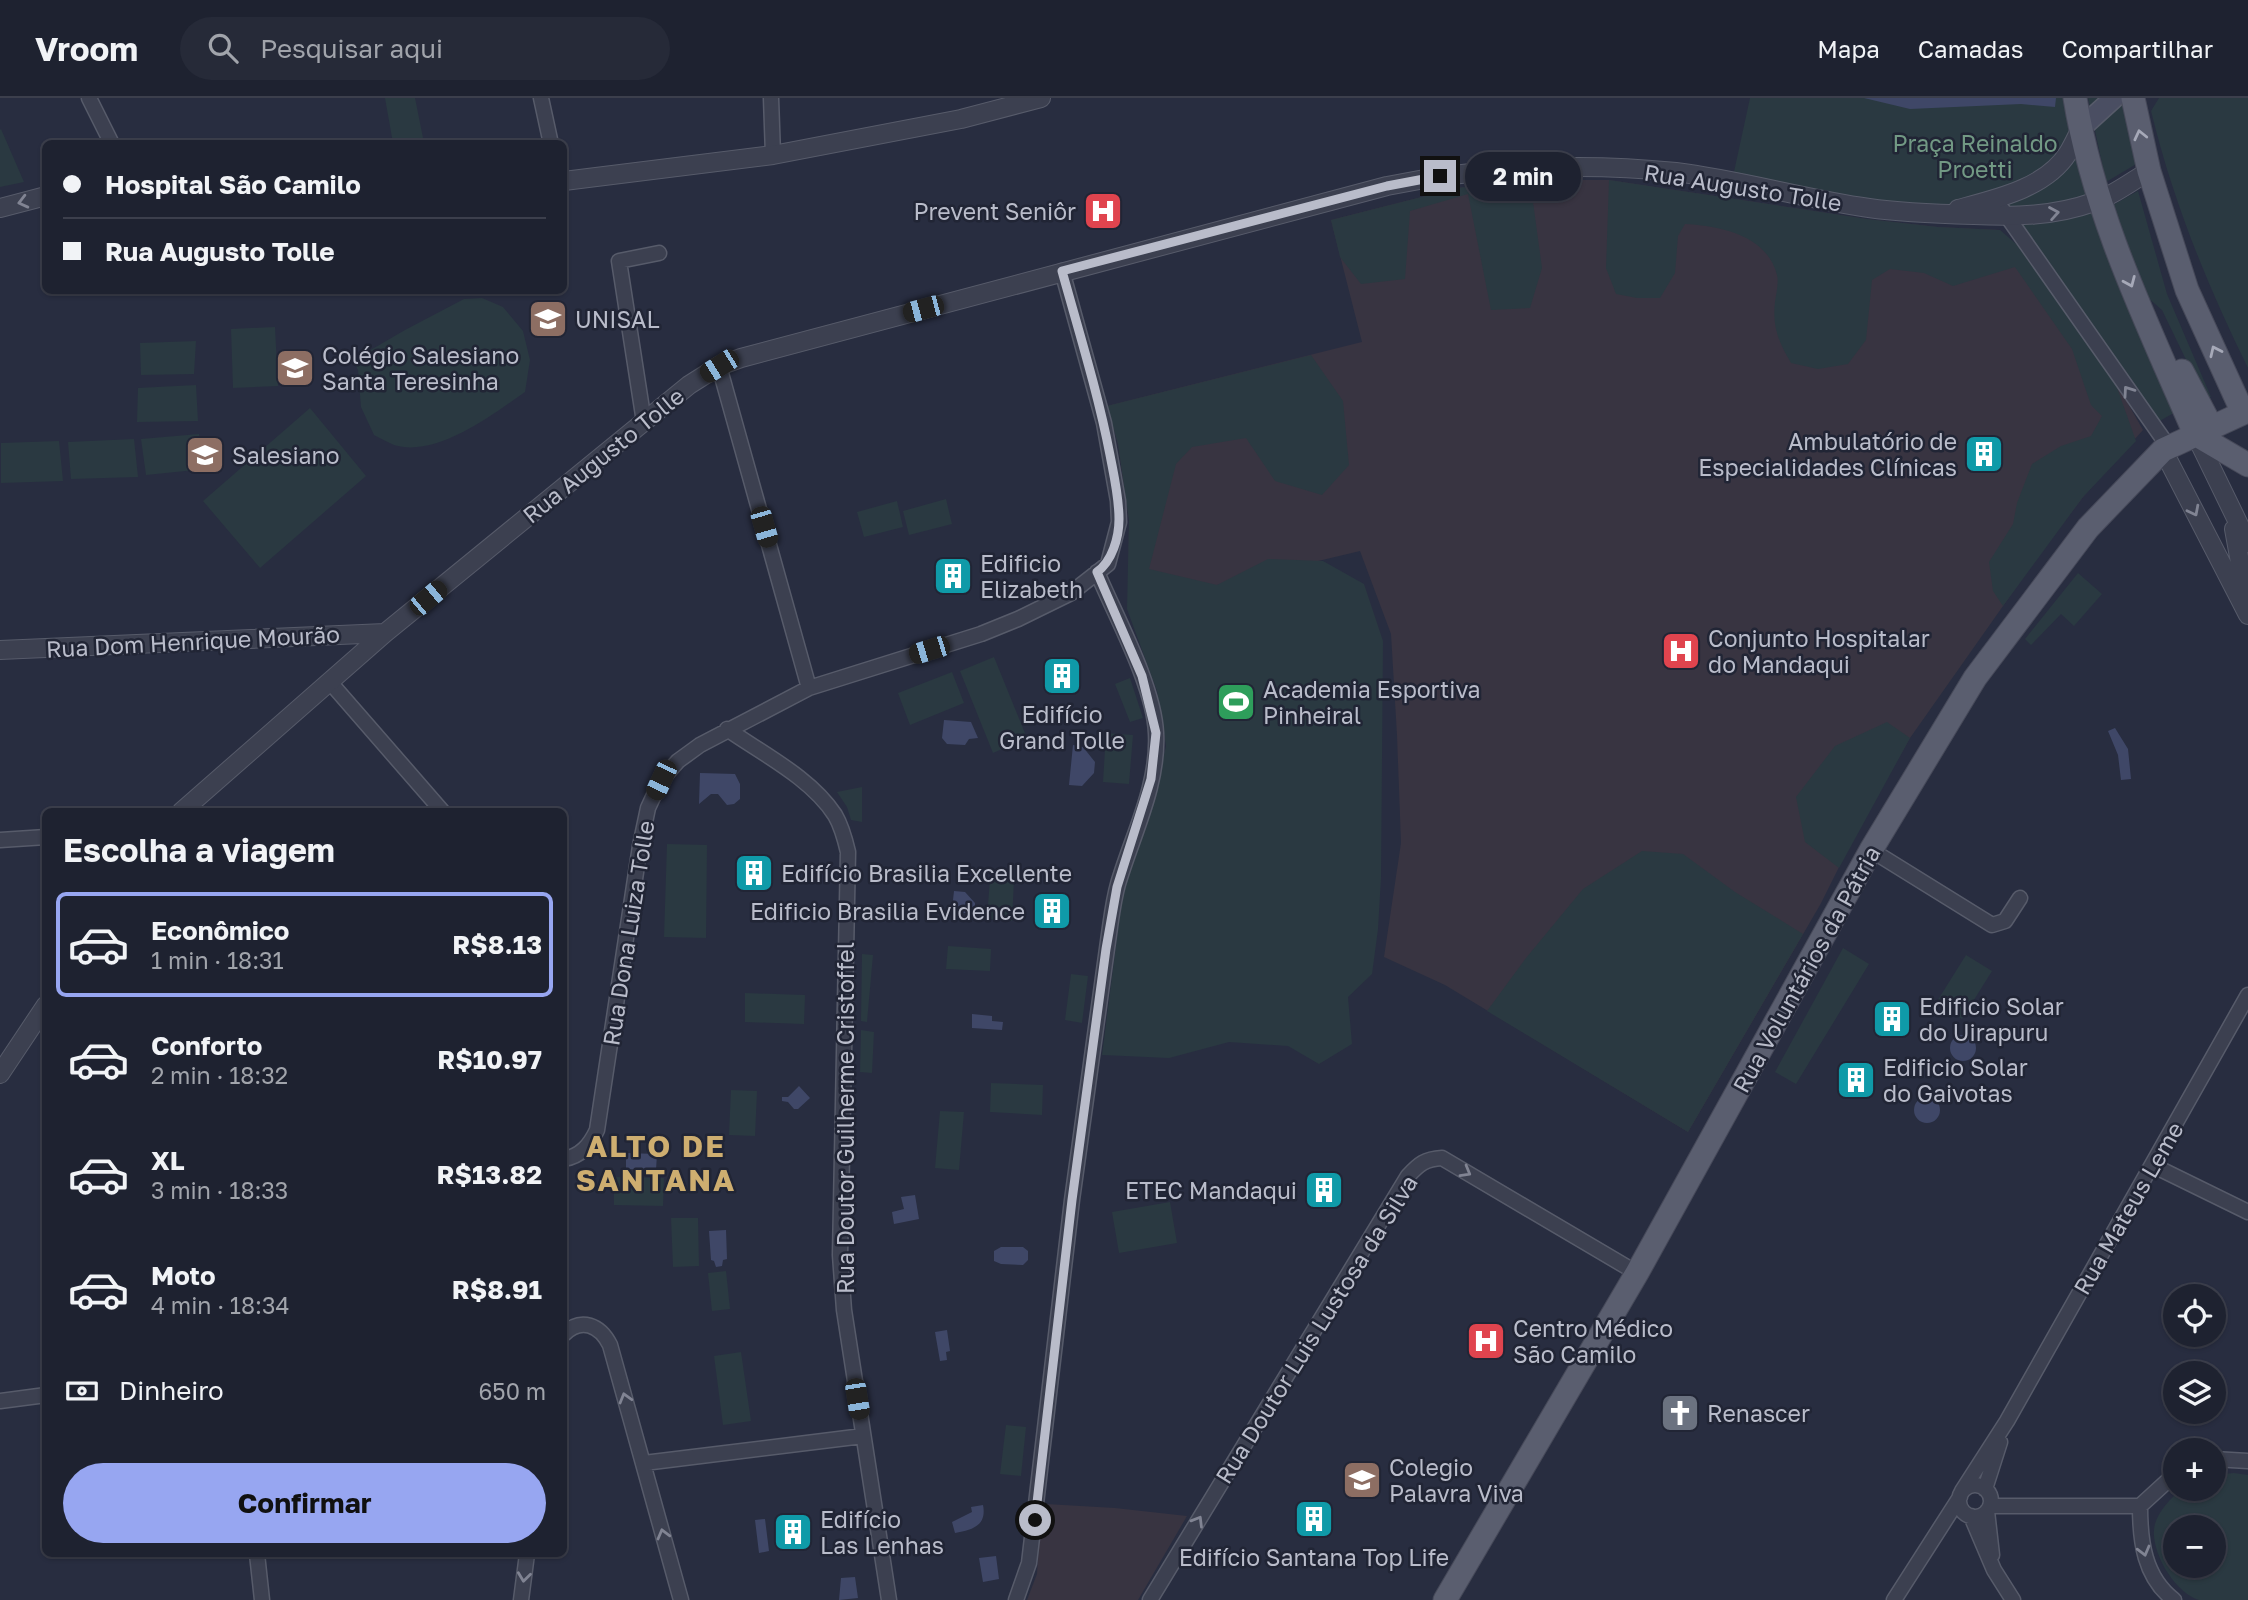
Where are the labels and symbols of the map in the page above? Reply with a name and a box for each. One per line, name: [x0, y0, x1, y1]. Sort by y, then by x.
park label: Praça Reinaldo Proetti: [1892, 129, 2058, 183]
one-way arrow: [2134, 129, 2148, 141]
callout: 2 min: [1464, 152, 1580, 200]
street label: Rua Augusto Tolle: [1642, 158, 1844, 216]
route end: [1424, 160, 1456, 192]
hospital icon: Prevent Seniôr: [1082, 190, 1124, 232]
one-way arrow: [17, 194, 29, 208]
place label: Prevent Seniôr: [914, 197, 1076, 225]
one-way arrow: [2048, 206, 2060, 221]
one-way arrow: [2122, 274, 2136, 287]
car: [900, 293, 947, 325]
school or university icon: UNISAL: [527, 298, 569, 340]
place label: UNISAL: [575, 305, 660, 333]
place label: Colégio Salesiano Santa Teresinha: [322, 341, 519, 395]
car: [696, 346, 743, 386]
one-way arrow: [2209, 346, 2223, 358]
school or university icon: Colégio Salesiano Santa Teresinha: [274, 347, 316, 389]
street label: Rua Augusto Tolle: [517, 381, 689, 529]
one-way arrow: [2124, 386, 2136, 399]
place label: Ambulatório de Especialidades Clínicas: [1698, 427, 1957, 481]
building icon: Ambulatório de Especialidades Clínicas: [1963, 433, 2005, 475]
school or university icon: Salesiano: [184, 434, 226, 476]
place label: Salesiano: [232, 441, 339, 469]
one-way arrow: [2186, 503, 2200, 516]
car: [749, 504, 780, 550]
place label: Edificio Elizabeth: [980, 549, 1083, 603]
building icon: Edificio Elizabeth: [932, 555, 974, 597]
car: [406, 576, 451, 620]
street label: Rua Dom Henrique Mourão: [45, 619, 341, 663]
place label: Conjunto Hospitalar do Mandaqui: [1708, 624, 1930, 678]
hospital icon: Conjunto Hospitalar do Mandaqui: [1660, 630, 1702, 672]
car: [906, 634, 953, 666]
building icon: Edifício Grand Tolle: [1041, 655, 1083, 697]
place label: Academia Esportiva Pinheiral: [1263, 675, 1481, 729]
sports icon: Academia Esportiva Pinheiral: [1215, 681, 1257, 723]
place label: Edifício Grand Tolle: [999, 700, 1125, 754]
car: [643, 757, 680, 803]
street label: Rua Dona Luiza Tolle: [596, 818, 660, 1048]
street label: Rua Voluntários da Pátria: [1726, 841, 1886, 1097]
building icon: Edifício Brasilia Excellente: [733, 852, 775, 894]
place label: Edifício Brasilia Excellente: [781, 859, 1072, 887]
building icon: Edificio Brasilia Evidence: [1031, 890, 1073, 932]
place label: Edificio Brasilia Evidence: [750, 897, 1025, 925]
street label: Rua Doutor Guilherme Cristoffel: [831, 942, 859, 1294]
place label: Edificio Solar do Uirapuru: [1919, 992, 2064, 1046]
building icon: Edificio Solar do Uirapuru: [1871, 998, 1913, 1040]
place label: Edificio Solar do Gaivotas: [1883, 1053, 2028, 1107]
building icon: Edificio Solar do Gaivotas: [1835, 1059, 1877, 1101]
street label: Rua Mateus Leme: [2067, 1117, 2189, 1299]
district label: ALTO DE SANTANA: [576, 1128, 736, 1198]
one-way arrow: [1459, 1164, 1472, 1177]
building icon: ETEC Mandaqui: [1303, 1169, 1345, 1211]
street label: Rua Doutor Luis Lustosa da Silva: [1209, 1170, 1423, 1488]
place label: ETEC Mandaqui: [1125, 1176, 1297, 1204]
place label: Centro Médico São Camilo: [1513, 1314, 1673, 1368]
hospital icon: Centro Médico São Camilo: [1465, 1320, 1507, 1362]
car: [844, 1377, 871, 1421]
one-way arrow: [619, 1392, 633, 1404]
church icon: Renascer: [1659, 1392, 1701, 1434]
place label: Renascer: [1707, 1399, 1810, 1427]
place label: Colegio Palavra Viva: [1389, 1453, 1524, 1507]
school or university icon: Colegio Palavra Viva: [1341, 1459, 1383, 1501]
building icon: Edifício Santana Top Life: [1293, 1498, 1335, 1540]
route start: [1019, 1504, 1051, 1536]
place label: Edifício Las Lenhas: [820, 1505, 944, 1559]
building icon: Edifício Las Lenhas: [772, 1511, 814, 1553]
one-way arrow: [1189, 1515, 1202, 1528]
one-way arrow: [656, 1528, 671, 1540]
place label: Edifício Santana Top Life: [1179, 1543, 1449, 1571]
one-way arrow: [2136, 1545, 2150, 1557]
one-way arrow: [517, 1571, 532, 1583]

